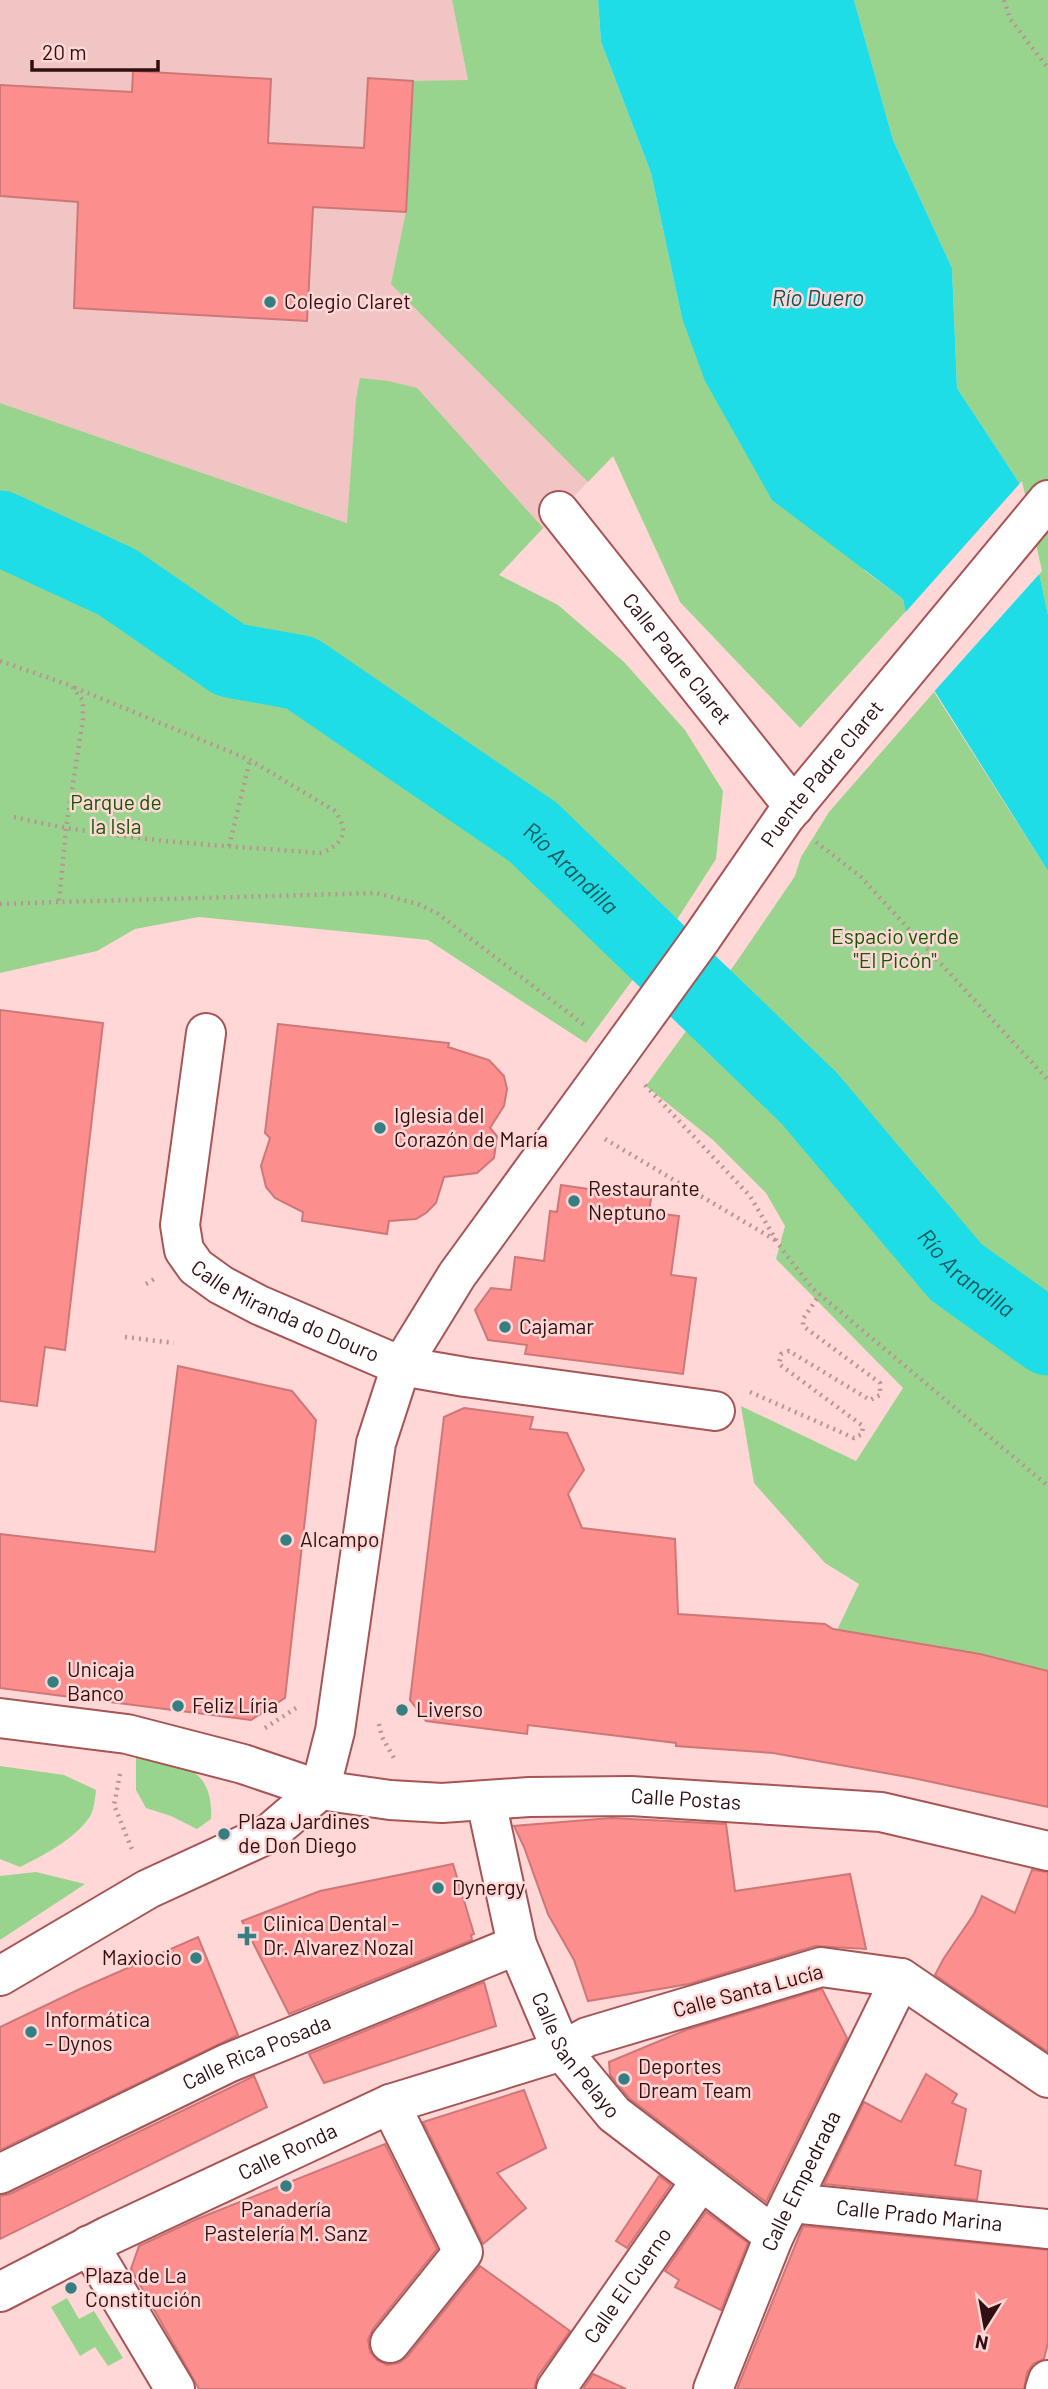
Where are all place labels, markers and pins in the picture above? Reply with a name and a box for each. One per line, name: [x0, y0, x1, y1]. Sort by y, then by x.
place label: Colegio Claret: [284, 288, 411, 313]
marker: Colegio Claret: [262, 294, 278, 310]
place label: Iglesia del Corazón de María: [394, 1102, 548, 1151]
marker: Iglesia del Corazón de María: [372, 1120, 388, 1136]
place label: Restaurante Neptuno: [588, 1175, 700, 1224]
marker: Restaurante Neptuno: [566, 1193, 582, 1209]
place label: Cajamar: [519, 1313, 594, 1338]
marker: Cajamar: [497, 1319, 513, 1335]
place label: Alcampo: [300, 1526, 380, 1551]
marker: Alcampo: [278, 1532, 294, 1548]
place label: Unicaja Banco: [67, 1656, 135, 1705]
marker: Unicaja Banco: [45, 1674, 61, 1690]
place label: Feliz Líria: [192, 1692, 278, 1717]
place label: Liverso: [416, 1696, 483, 1721]
marker: Feliz Líria: [170, 1698, 186, 1714]
marker: Liverso: [394, 1702, 410, 1718]
place label: Plaza Jardines de Don Diego: [238, 1808, 370, 1857]
marker: Plaza Jardines de Don Diego: [216, 1826, 232, 1842]
place label: Dynergy: [452, 1874, 526, 1899]
marker: Dynergy: [430, 1880, 446, 1896]
place label: Clinica Dental - Dr. Alvarez Nozal: [263, 1910, 414, 1959]
marker: Clinica Dental - Dr. Alvarez Nozal: [237, 1926, 257, 1946]
place label: Maxiocio: [102, 1944, 182, 1969]
marker: Maxiocio: [188, 1950, 204, 1966]
place label: Informática - Dynos: [45, 2006, 150, 2055]
marker: Informática - Dynos: [23, 2024, 39, 2040]
place label: Deportes Dream Team: [638, 2053, 752, 2102]
marker: Deportes Dream Team: [616, 2071, 632, 2087]
marker: Panadería Pastelería M. Sanz: [278, 2178, 294, 2194]
place label: Panadería Pastelería M. Sanz: [204, 2196, 368, 2245]
place label: Plaza de La Constitución: [85, 2262, 201, 2311]
marker: Plaza de La Constitución: [63, 2280, 79, 2296]

